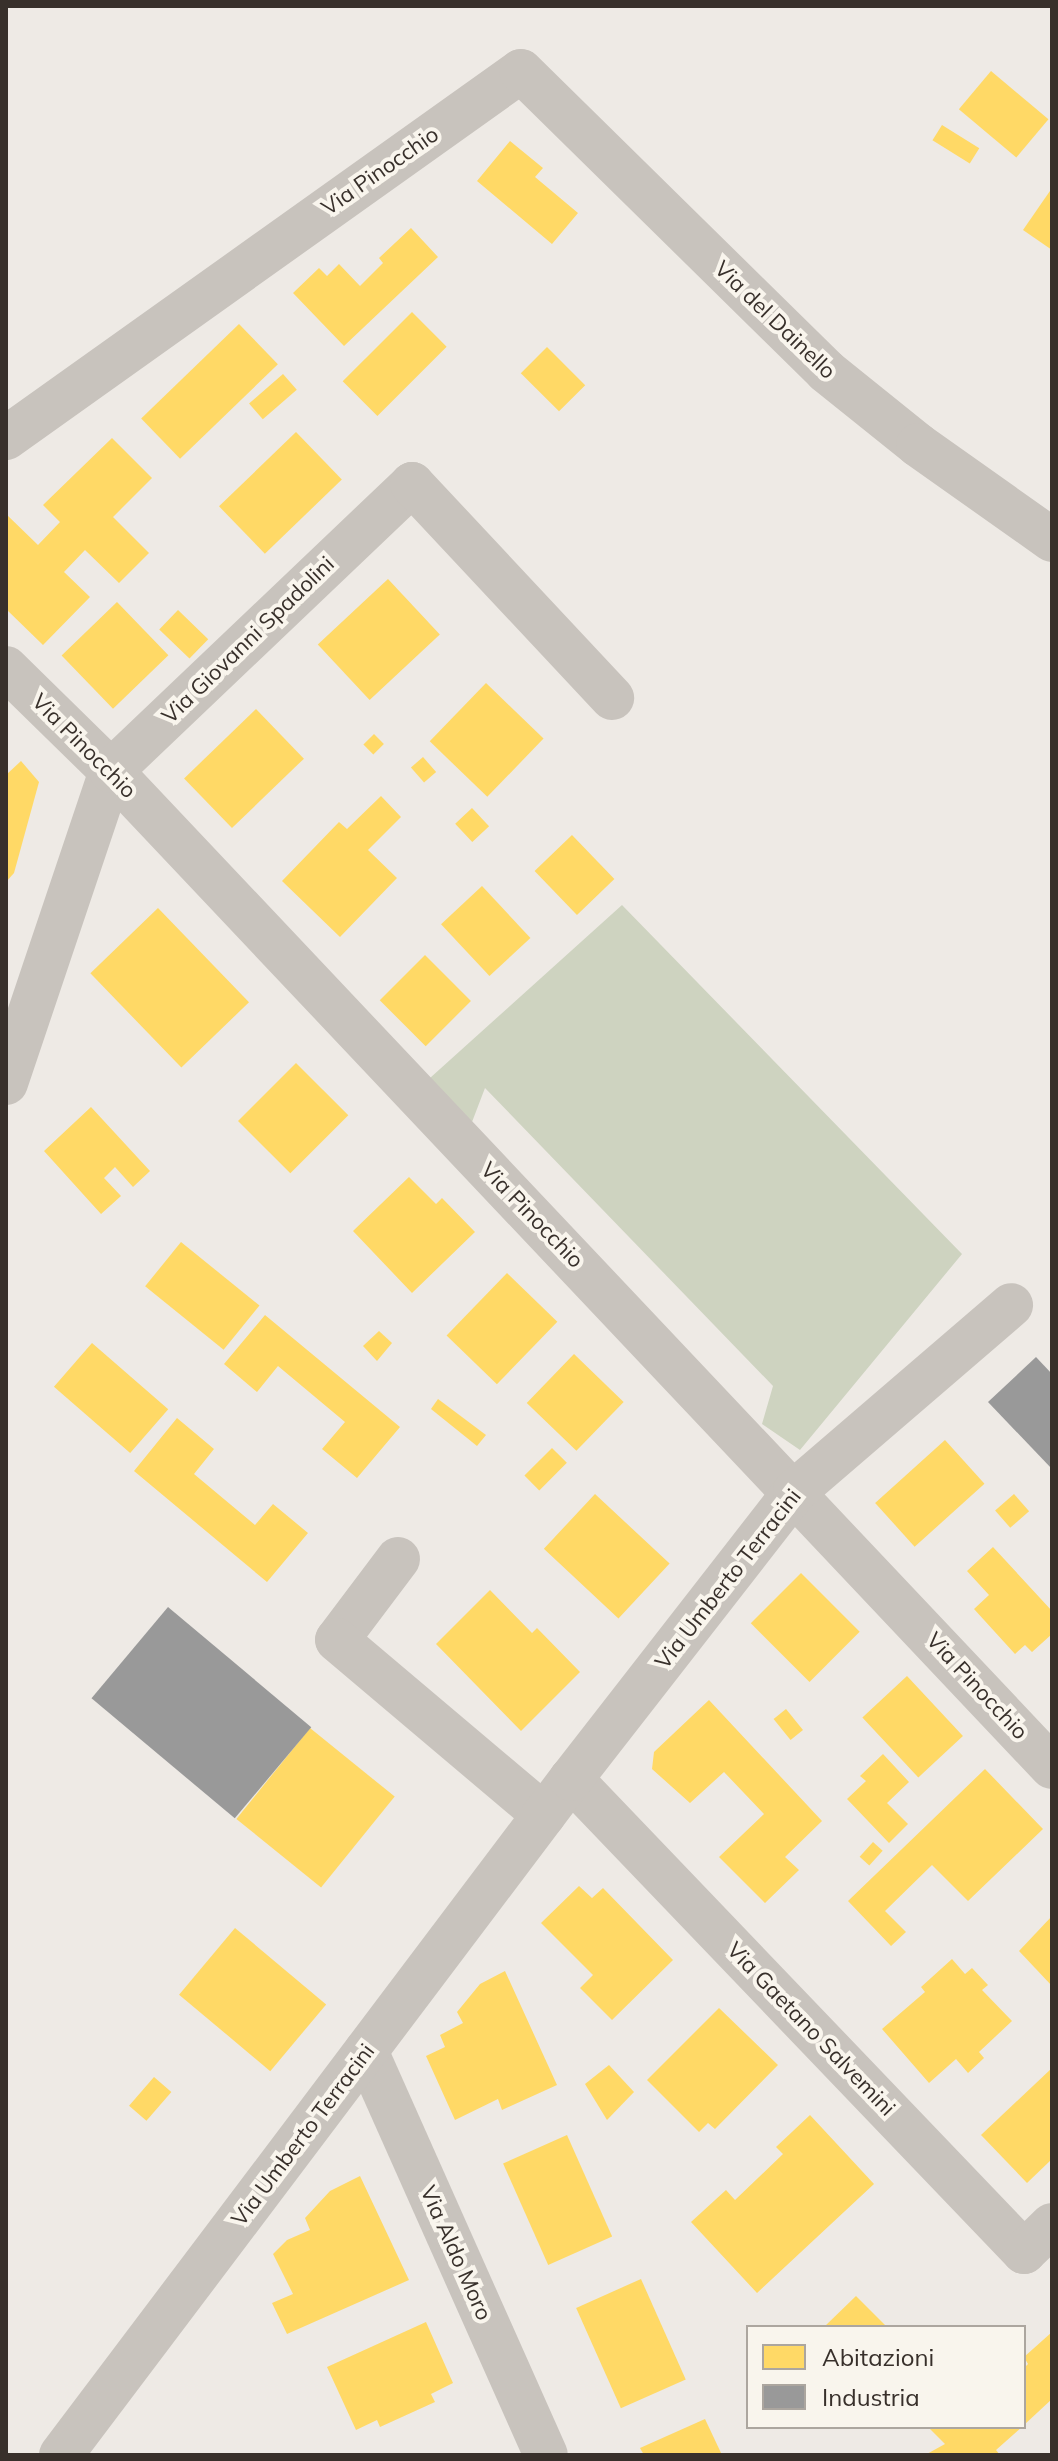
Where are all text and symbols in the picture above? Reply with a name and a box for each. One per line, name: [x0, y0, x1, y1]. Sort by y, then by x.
street label: Via Pinocchio: [316, 121, 444, 221]
street label: Via del Dainello: [709, 255, 841, 385]
street label: Via Giovanni Spadolini: [156, 551, 340, 729]
street label: Via Pinocchio: [26, 688, 142, 804]
street label: Via Pinocchio: [475, 1157, 589, 1273]
street label: Via Umberto Terracini: [649, 1484, 807, 1674]
street label: Via Pinocchio: [921, 1627, 1033, 1745]
street label: Via Gaetano Salvemini: [721, 1937, 901, 2121]
street label: Via Umberto Terracini: [226, 2039, 380, 2231]
street label: Via Aldo Moro: [415, 2182, 497, 2324]
legend: [746, 2325, 1026, 2429]
text: Abitazioni: [822, 2342, 934, 2372]
text: Industria: [822, 2382, 920, 2412]

